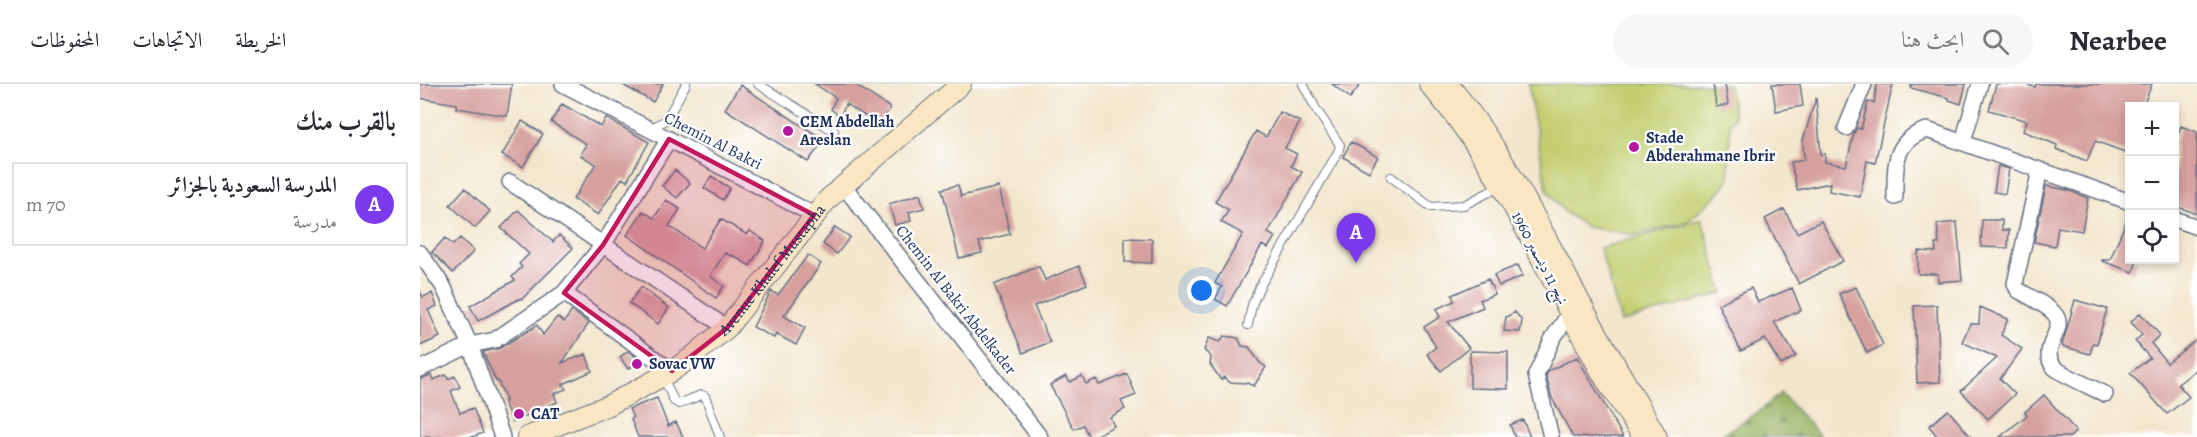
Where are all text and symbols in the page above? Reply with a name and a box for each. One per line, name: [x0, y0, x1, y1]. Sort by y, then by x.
search box: [1613, 14, 2033, 68]
text: Nearbee: [2069, 22, 2167, 60]
text: ابحث هنا: [1901, 25, 1964, 55]
icon: search: [1979, 25, 2012, 58]
text: المحفوظات: [30, 26, 99, 54]
text: الاتجاهات: [132, 26, 202, 54]
text: الخريطة: [235, 26, 286, 54]
map controls: [2125, 102, 2179, 264]
button: +: [2125, 102, 2179, 156]
text: بالقرب منك: [295, 104, 396, 139]
street label: Chemin Al Bakri: [660, 107, 766, 175]
place label: CEM Abdellah Areslan: [799, 111, 895, 151]
marker: CEM Abdellah Areslan: [781, 124, 795, 138]
place label: Stade Abderahmane Ibrir: [1645, 127, 1776, 167]
marker: Stade Abderahmane Ibrir: [1627, 140, 1641, 154]
button: −: [2125, 156, 2179, 210]
text: المدرسة السعودية بالجزائر: [169, 170, 337, 200]
text: 70 m: [26, 191, 66, 218]
text: A: [368, 191, 381, 218]
street label: Avenue Khalef Mustapha: [713, 199, 831, 342]
text: مدرسة: [293, 208, 337, 235]
street label: نهج 11 ديسمبر 1960: [1504, 208, 1574, 310]
button: locate: [2125, 210, 2179, 264]
pin: A: [1336, 214, 1376, 263]
street label: Chemin Al Bakri Abdelkader: [891, 221, 1021, 379]
your location: [1187, 276, 1216, 305]
place label: Sovac VW: [649, 353, 716, 375]
marker: Sovac VW: [630, 357, 644, 371]
place label: CAT: [531, 403, 559, 425]
marker: CAT: [512, 407, 526, 421]

